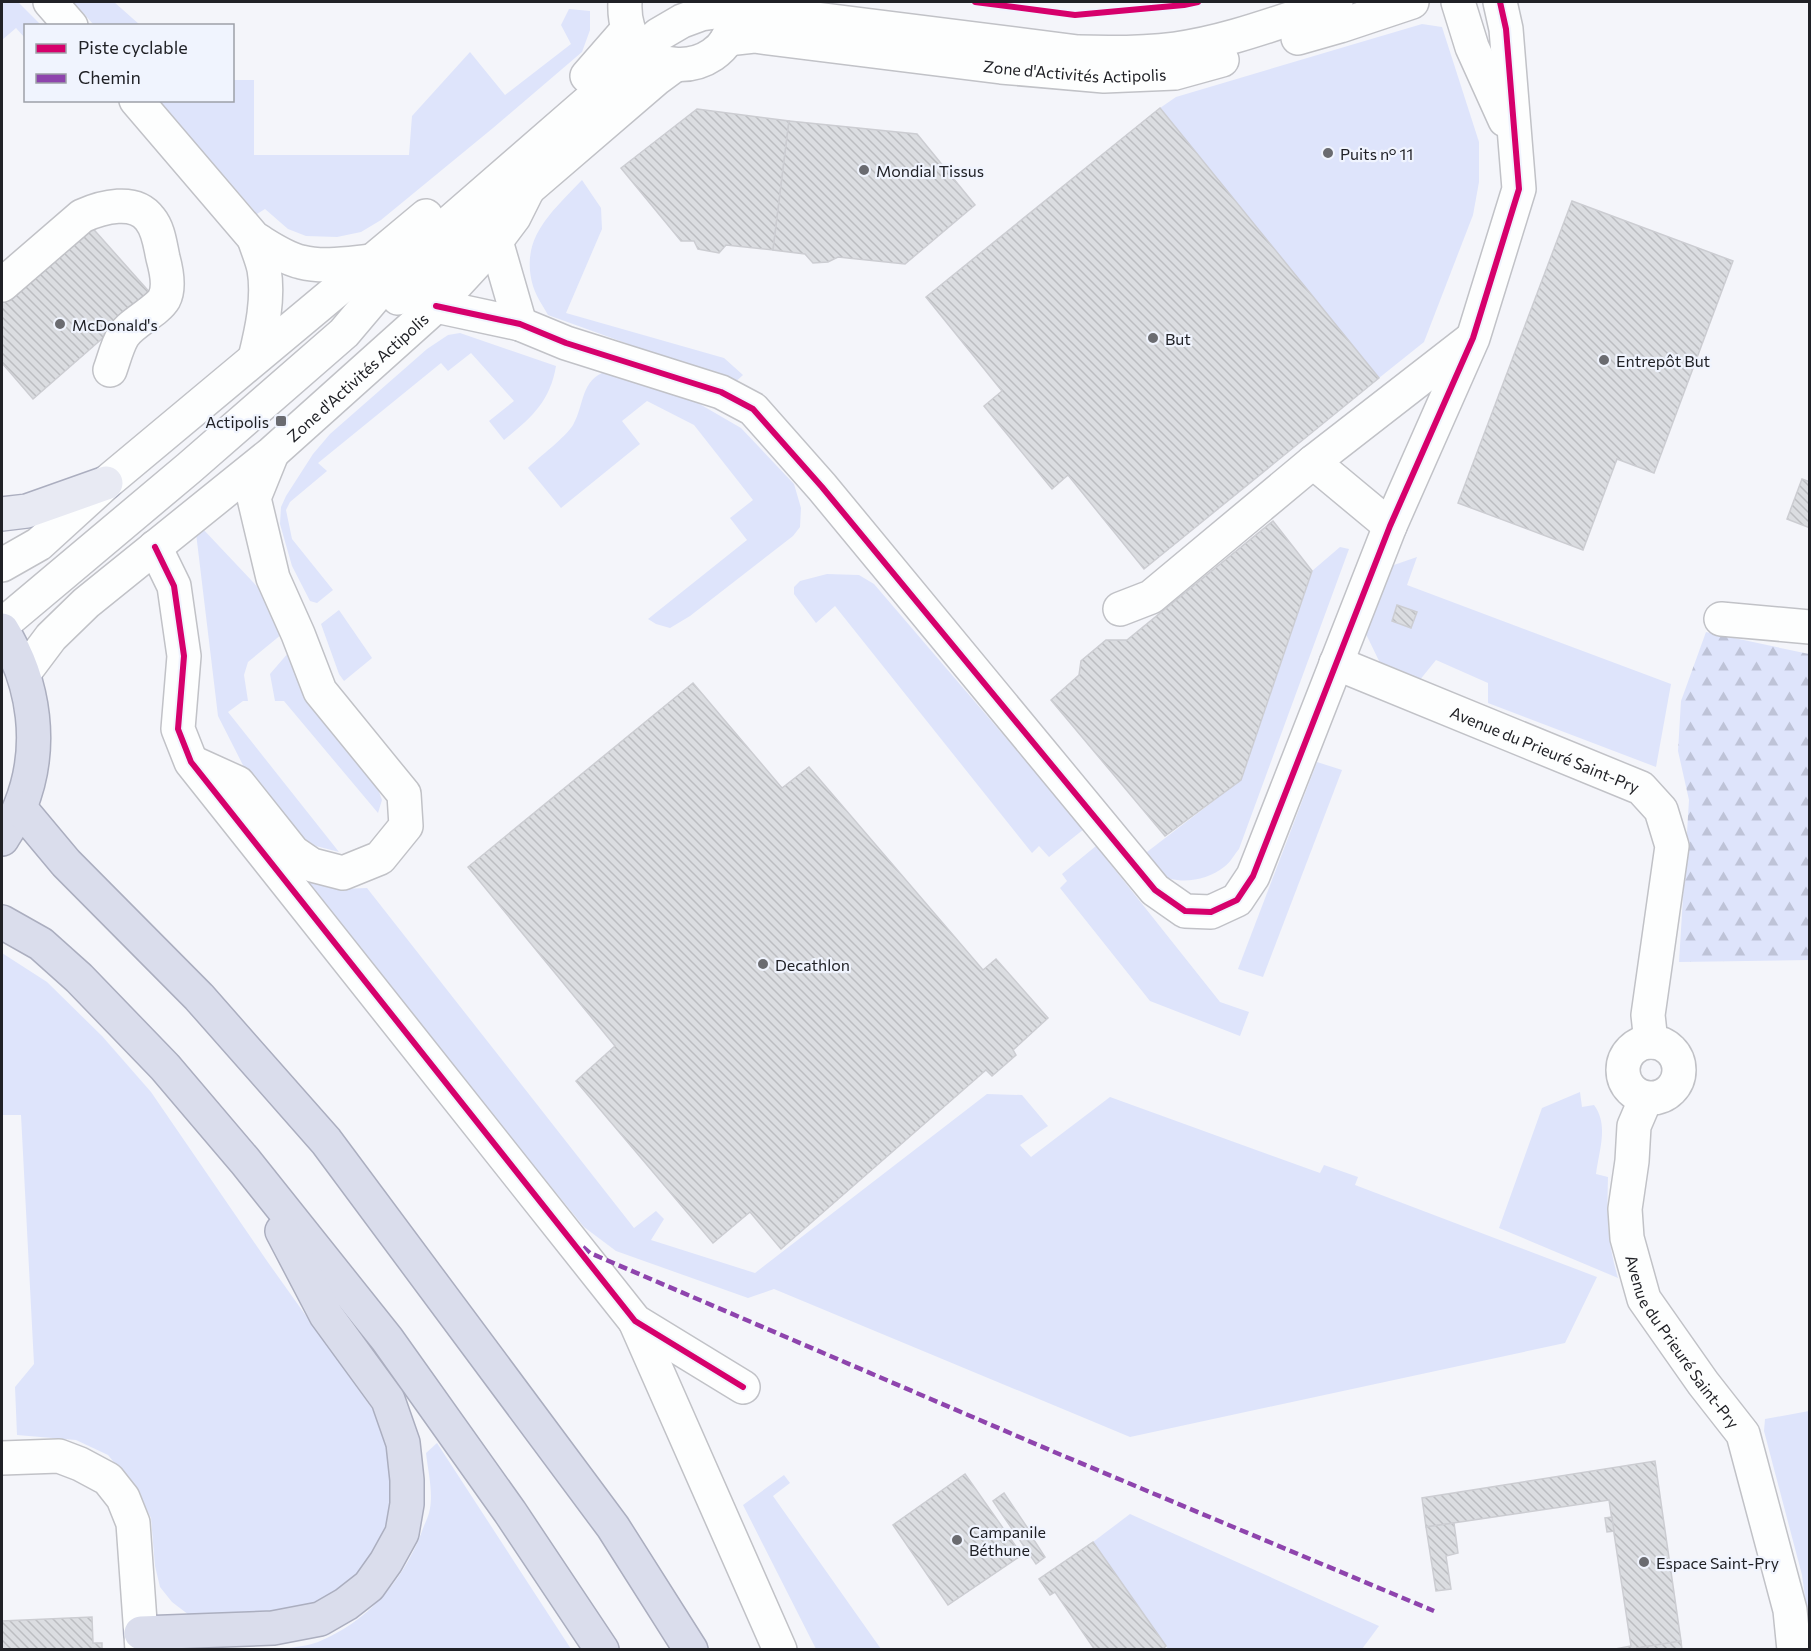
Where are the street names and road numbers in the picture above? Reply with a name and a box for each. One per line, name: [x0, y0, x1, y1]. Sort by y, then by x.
street label: Zone d'Activités Actipolis: [982, 55, 1167, 86]
street label: Zone d'Activités Actipolis: [282, 308, 432, 445]
street label: Avenue du Prieuré Saint-Pry: [1448, 702, 1642, 796]
street label: Avenue du Prieuré Saint-Pry: [1623, 1252, 1744, 1431]

